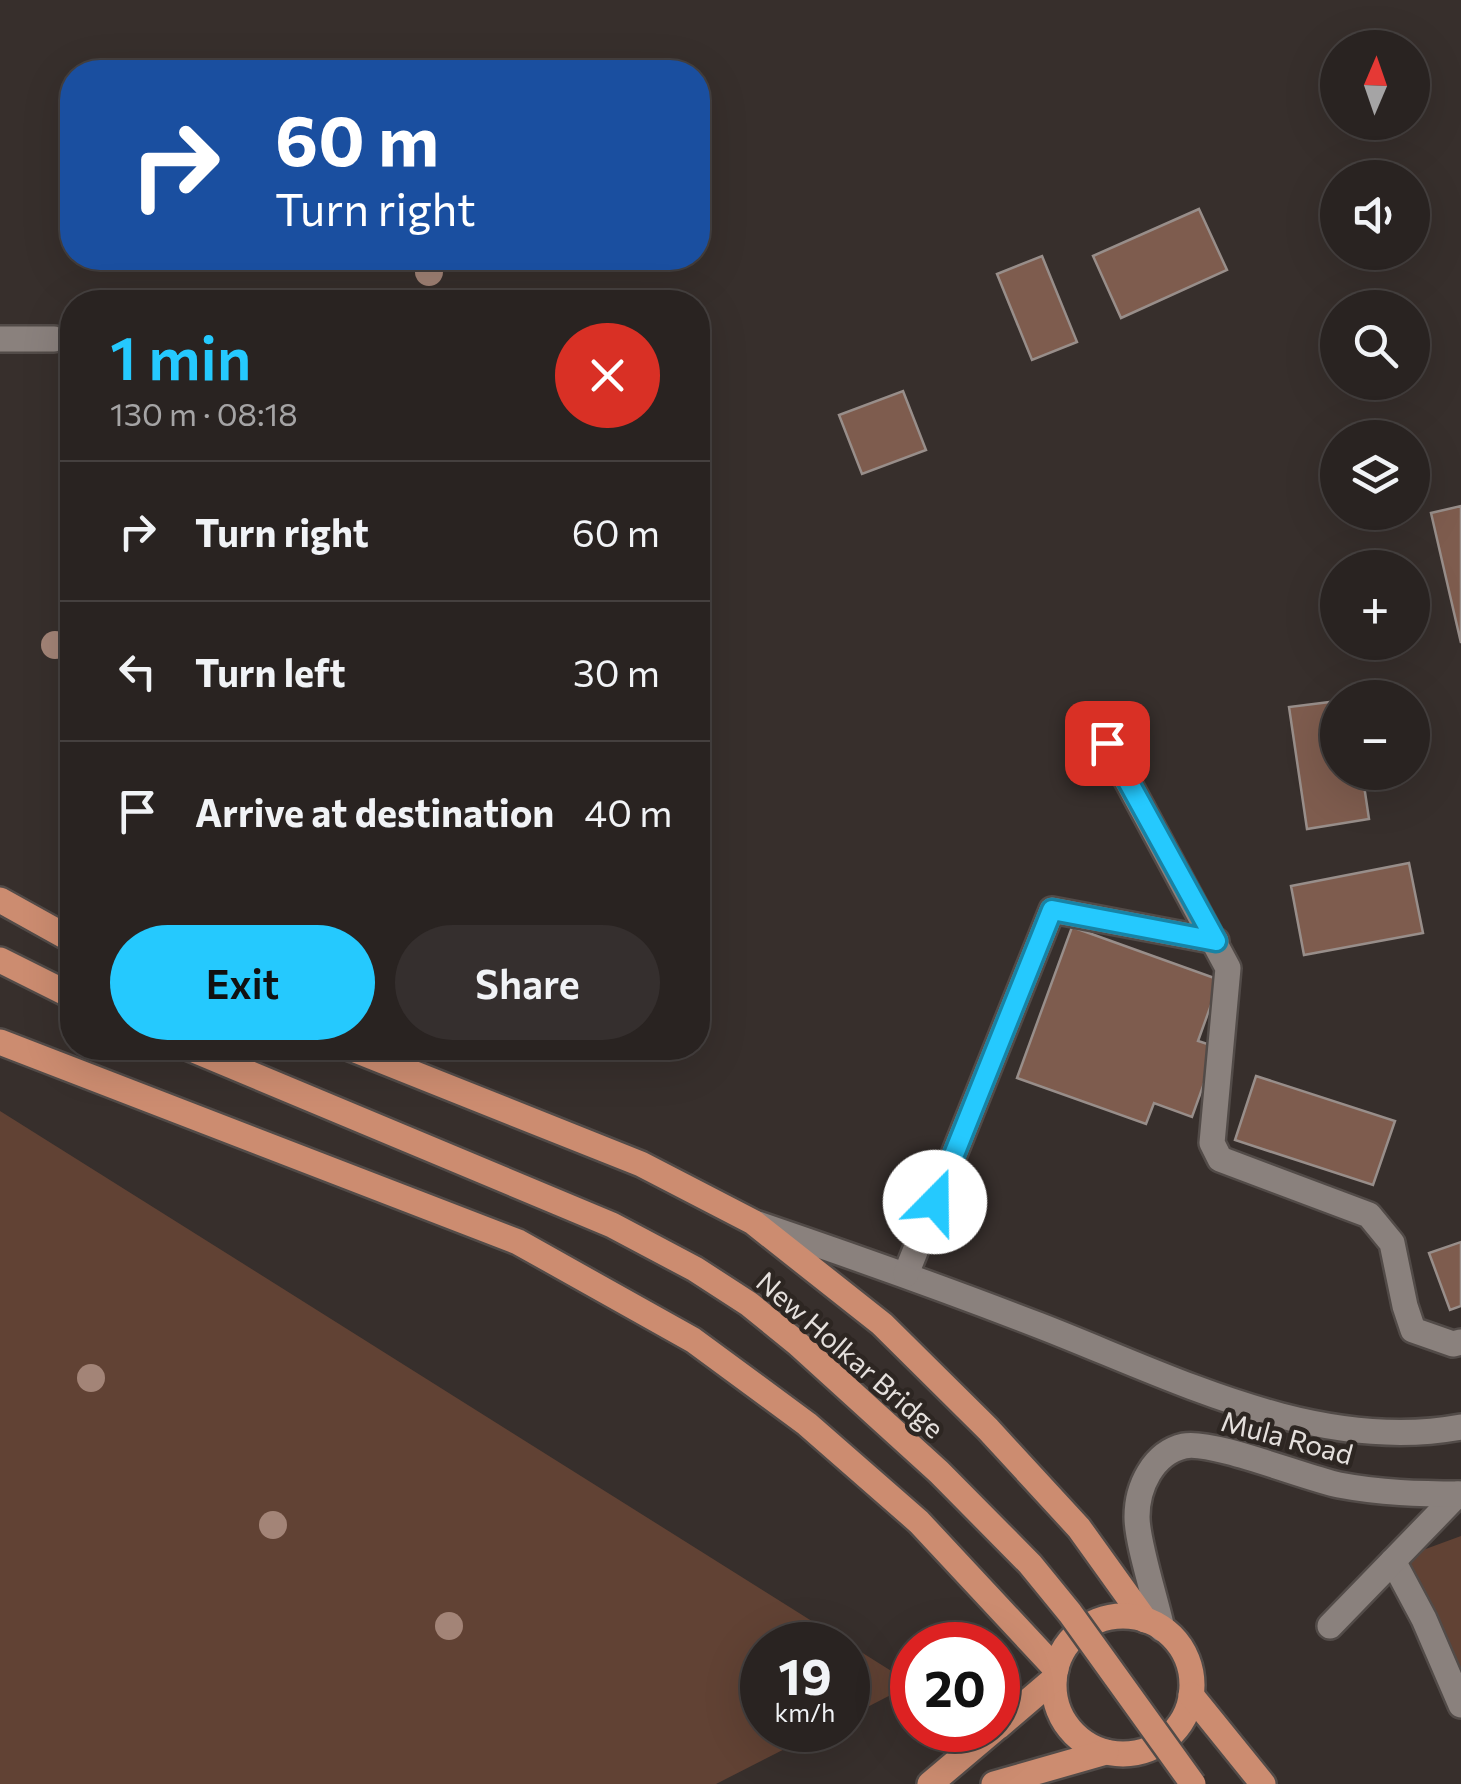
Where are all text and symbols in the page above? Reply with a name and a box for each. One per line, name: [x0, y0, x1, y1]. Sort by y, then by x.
north arrow: [1320, 30, 1430, 140]
map controls: [1320, 30, 1430, 790]
text: 60 m: [275, 95, 439, 180]
icon: right: [110, 100, 240, 230]
button: sound: [1320, 160, 1430, 270]
text: Turn right: [275, 180, 476, 235]
button: search: [1320, 290, 1430, 400]
text: 1 min: [110, 319, 251, 392]
button: close: [555, 323, 660, 428]
text: 130 m · 08:18: [110, 393, 298, 433]
button: layers: [1320, 420, 1430, 530]
icon: right: [110, 504, 165, 559]
text: Turn right: [195, 508, 369, 555]
text: 60 m: [572, 508, 660, 555]
button: +: [1320, 550, 1430, 660]
icon: left: [110, 644, 165, 699]
text: Turn left: [195, 648, 346, 695]
text: 30 m: [573, 648, 660, 695]
button: −: [1320, 680, 1430, 790]
pin: [1065, 701, 1150, 786]
icon: arrive: [1080, 716, 1135, 771]
icon: arrive: [110, 784, 165, 839]
text: Arrive at destination: [195, 788, 554, 835]
text: 40 m: [584, 788, 672, 835]
button: Exit: [110, 925, 375, 1040]
button: Share: [395, 925, 660, 1040]
position arrow: [883, 1150, 987, 1254]
street label: New Holkar Bridge: [750, 1264, 951, 1445]
street label: Mula Road: [1218, 1403, 1357, 1471]
speed limit sign: 20: [890, 1622, 1020, 1752]
text: 19: [778, 1644, 832, 1705]
text: km/h: [775, 1697, 835, 1727]

